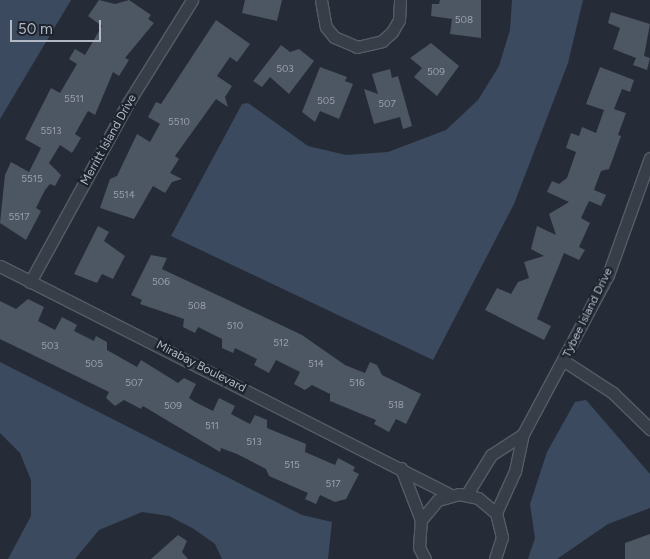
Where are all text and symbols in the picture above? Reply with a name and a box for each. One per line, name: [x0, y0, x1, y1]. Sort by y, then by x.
scale bar: [12, 10, 104, 42]
house number: 508: [455, 14, 473, 26]
text: 50 m: [18, 20, 53, 38]
house number: 503: [276, 63, 294, 75]
house number: 509: [427, 66, 445, 78]
street label: Merritt Island Drive: [78, 92, 140, 188]
house number: 5511: [64, 93, 84, 105]
house number: 505: [317, 95, 335, 107]
house number: 507: [378, 98, 396, 110]
house number: 5510: [168, 116, 190, 128]
house number: 5513: [40, 125, 62, 137]
house number: 5515: [21, 173, 43, 185]
house number: 5514: [113, 189, 135, 201]
house number: 5517: [9, 211, 29, 223]
street label: Tybee Island Drive: [560, 266, 616, 360]
house number: 506: [152, 276, 170, 288]
house number: 508: [188, 300, 206, 312]
house number: 510: [227, 320, 243, 332]
house number: 512: [273, 337, 289, 349]
street label: Mirabay Boulevard: [154, 338, 248, 396]
house number: 503: [41, 340, 59, 352]
house number: 505: [85, 358, 103, 370]
house number: 514: [308, 358, 324, 370]
house number: 507: [125, 377, 143, 389]
house number: 516: [349, 377, 365, 389]
house number: 518: [388, 399, 404, 411]
house number: 509: [164, 400, 182, 412]
house number: 511: [205, 420, 219, 432]
house number: 513: [246, 436, 262, 448]
house number: 515: [284, 459, 300, 471]
house number: 517: [325, 478, 341, 490]

